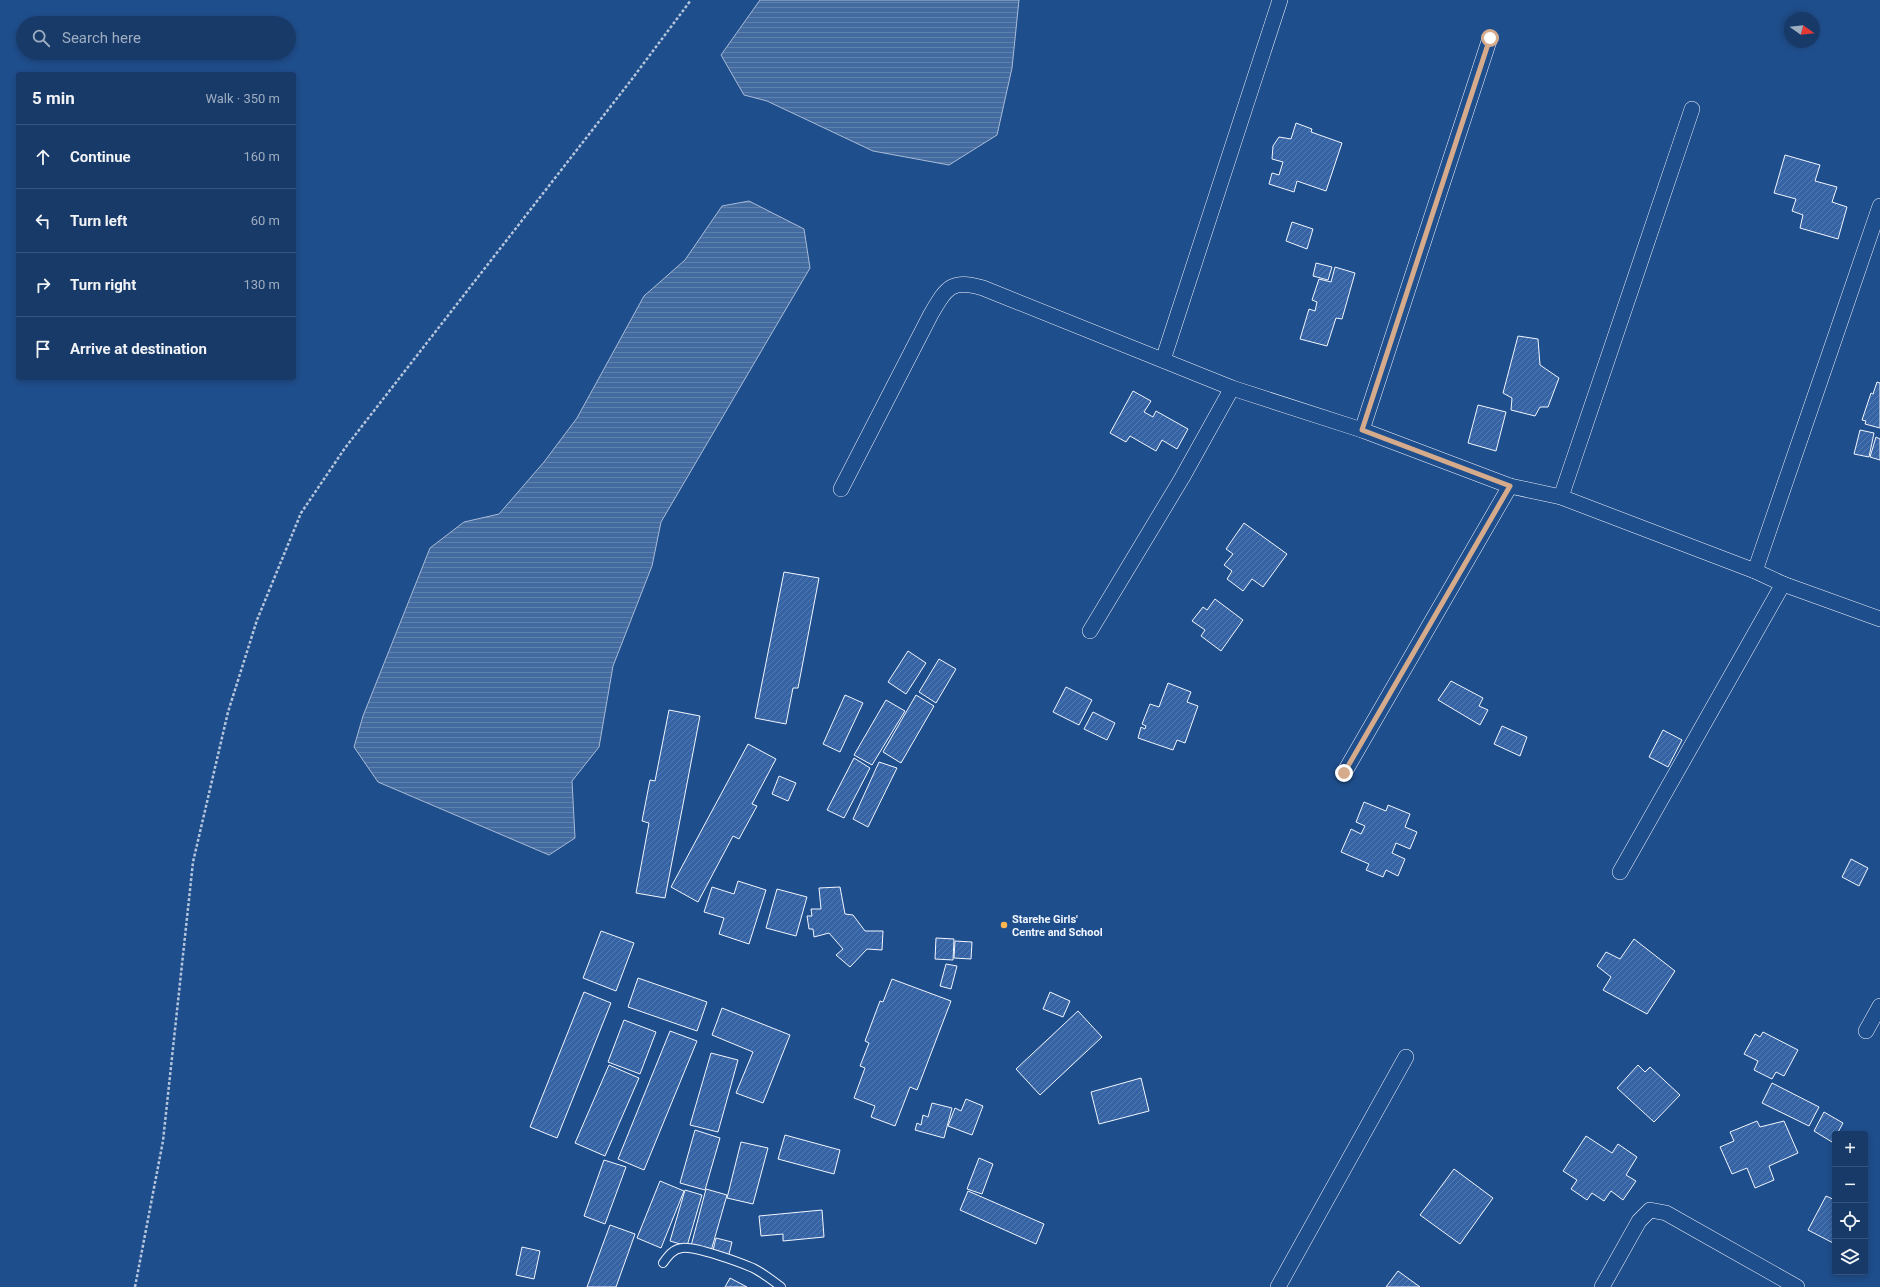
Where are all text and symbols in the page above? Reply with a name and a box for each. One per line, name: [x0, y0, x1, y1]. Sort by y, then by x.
north arrow: [1784, 12, 1820, 48]
search box: [16, 16, 296, 60]
icon: search: [30, 27, 52, 49]
text: Search here: [62, 29, 141, 47]
route start: [1481, 29, 1499, 47]
text: 5 min: [32, 88, 75, 108]
text: Walk · 350 m: [205, 91, 280, 106]
icon: ahead: [32, 146, 54, 168]
text: Continue: [70, 148, 131, 166]
text: 160 m: [243, 149, 280, 164]
icon: left: [32, 210, 54, 232]
text: Turn left: [70, 212, 127, 230]
text: 60 m: [251, 213, 280, 228]
icon: right: [32, 274, 54, 296]
text: Turn right: [70, 276, 136, 294]
text: 130 m: [243, 277, 280, 292]
icon: arrive: [32, 338, 54, 360]
text: Arrive at destination: [70, 340, 207, 358]
route end: [1335, 764, 1353, 782]
place label: Starehe Girls' Centre and School: [1012, 913, 1103, 939]
marker: Starehe Girls' Centre and School: [999, 920, 1009, 930]
map controls: [1832, 1131, 1868, 1275]
button: +: [1832, 1131, 1868, 1167]
button: −: [1832, 1167, 1868, 1203]
button: locate: [1832, 1203, 1868, 1239]
button: layers: [1832, 1239, 1868, 1275]

